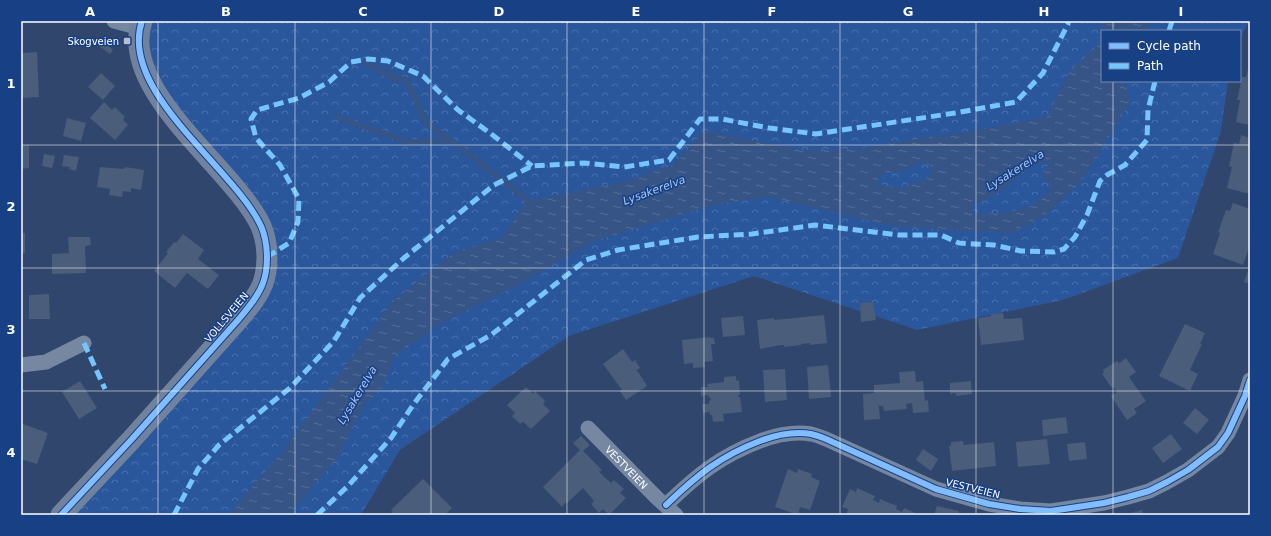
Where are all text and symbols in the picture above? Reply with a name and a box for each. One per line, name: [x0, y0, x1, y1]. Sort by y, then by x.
text: A: [85, 4, 95, 19]
text: B: [221, 4, 231, 19]
text: C: [358, 4, 368, 19]
text: D: [494, 4, 505, 19]
text: E: [632, 4, 640, 19]
text: F: [768, 4, 776, 19]
text: G: [903, 4, 913, 19]
text: H: [1039, 4, 1049, 19]
text: I: [1179, 4, 1183, 19]
legend: [1101, 30, 1241, 82]
place label: Skogveien: [67, 36, 119, 47]
marker: Skogveien: [122, 36, 132, 46]
text: Cycle path: [1137, 39, 1201, 53]
text: Path: [1137, 59, 1163, 73]
text: 1: [6, 76, 16, 91]
water label: Lysakerelva: [984, 147, 1047, 193]
water label: Lysakerelva: [621, 173, 687, 208]
text: 2: [6, 199, 16, 214]
street label: VOLLSVEIEN: [202, 290, 251, 345]
text: 3: [6, 322, 16, 337]
water label: Lysakerelva: [335, 364, 380, 427]
street label: VESTVEIEN: [603, 444, 650, 491]
text: 4: [6, 445, 16, 460]
street label: VESTVEIEN: [945, 476, 1001, 501]

